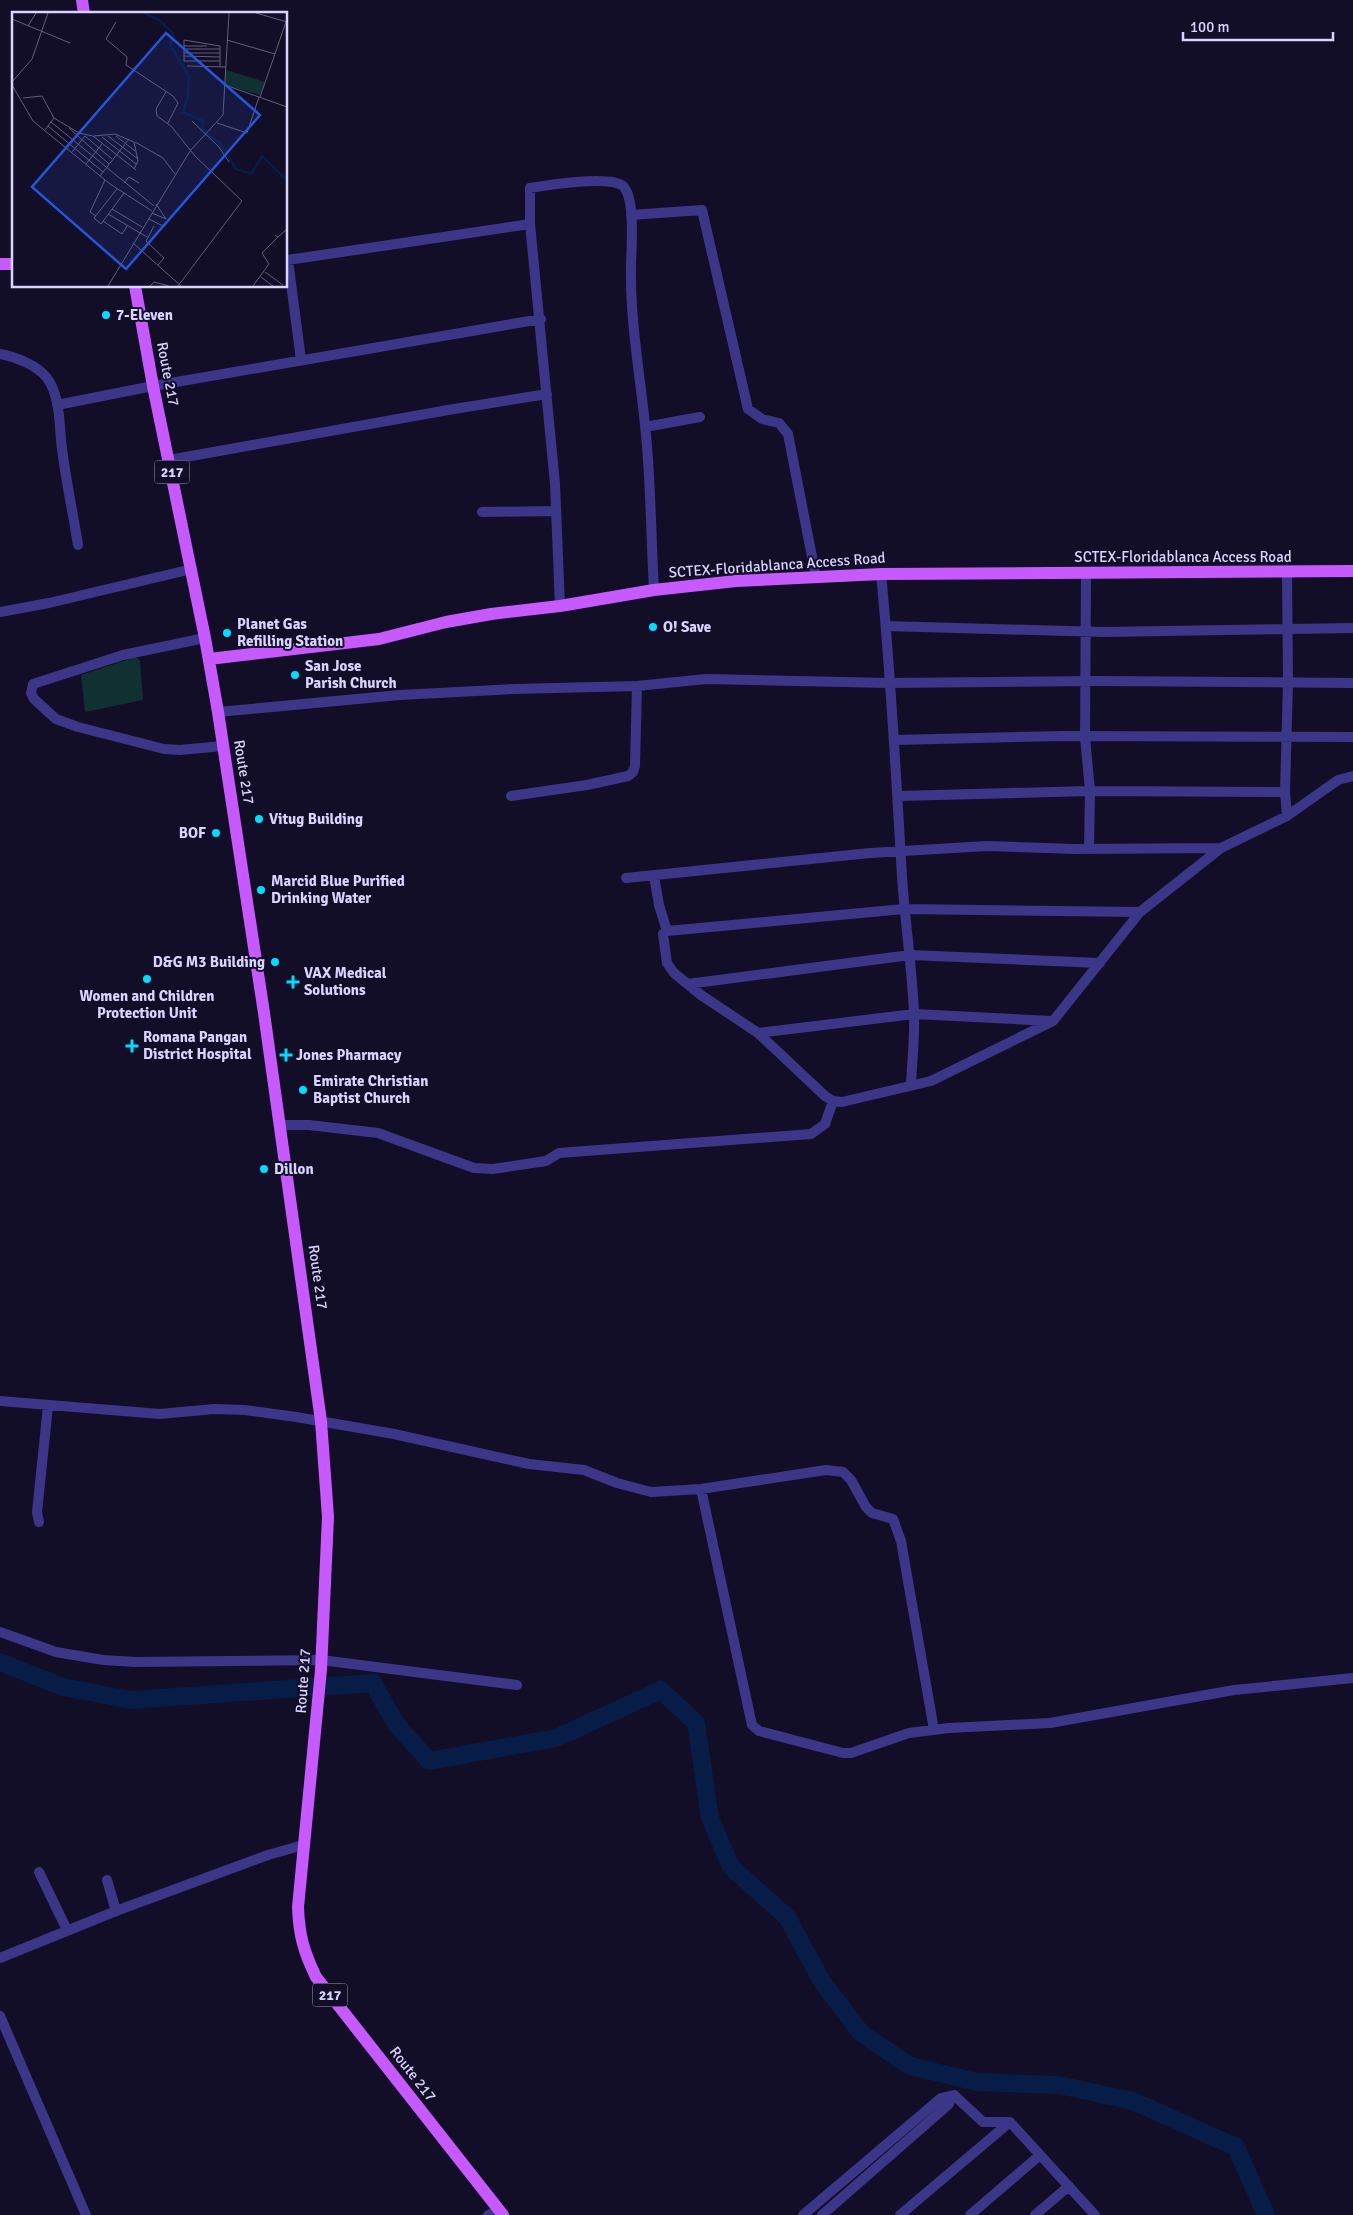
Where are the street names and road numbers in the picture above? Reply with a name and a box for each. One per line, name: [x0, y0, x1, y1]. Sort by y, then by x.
street label: Route 217: [153, 340, 183, 408]
road number: 217: [154, 461, 190, 484]
street label: SCTEX-Floridablanca Access Road: [668, 548, 886, 582]
street label: SCTEX-Floridablanca Access Road: [1074, 548, 1292, 566]
street label: Route 217: [230, 738, 258, 806]
street label: Route 217: [305, 1244, 331, 1310]
street label: Route 217: [292, 1648, 314, 1714]
road number: 217: [312, 1984, 348, 2006]
street label: Route 217: [386, 2043, 440, 2105]

